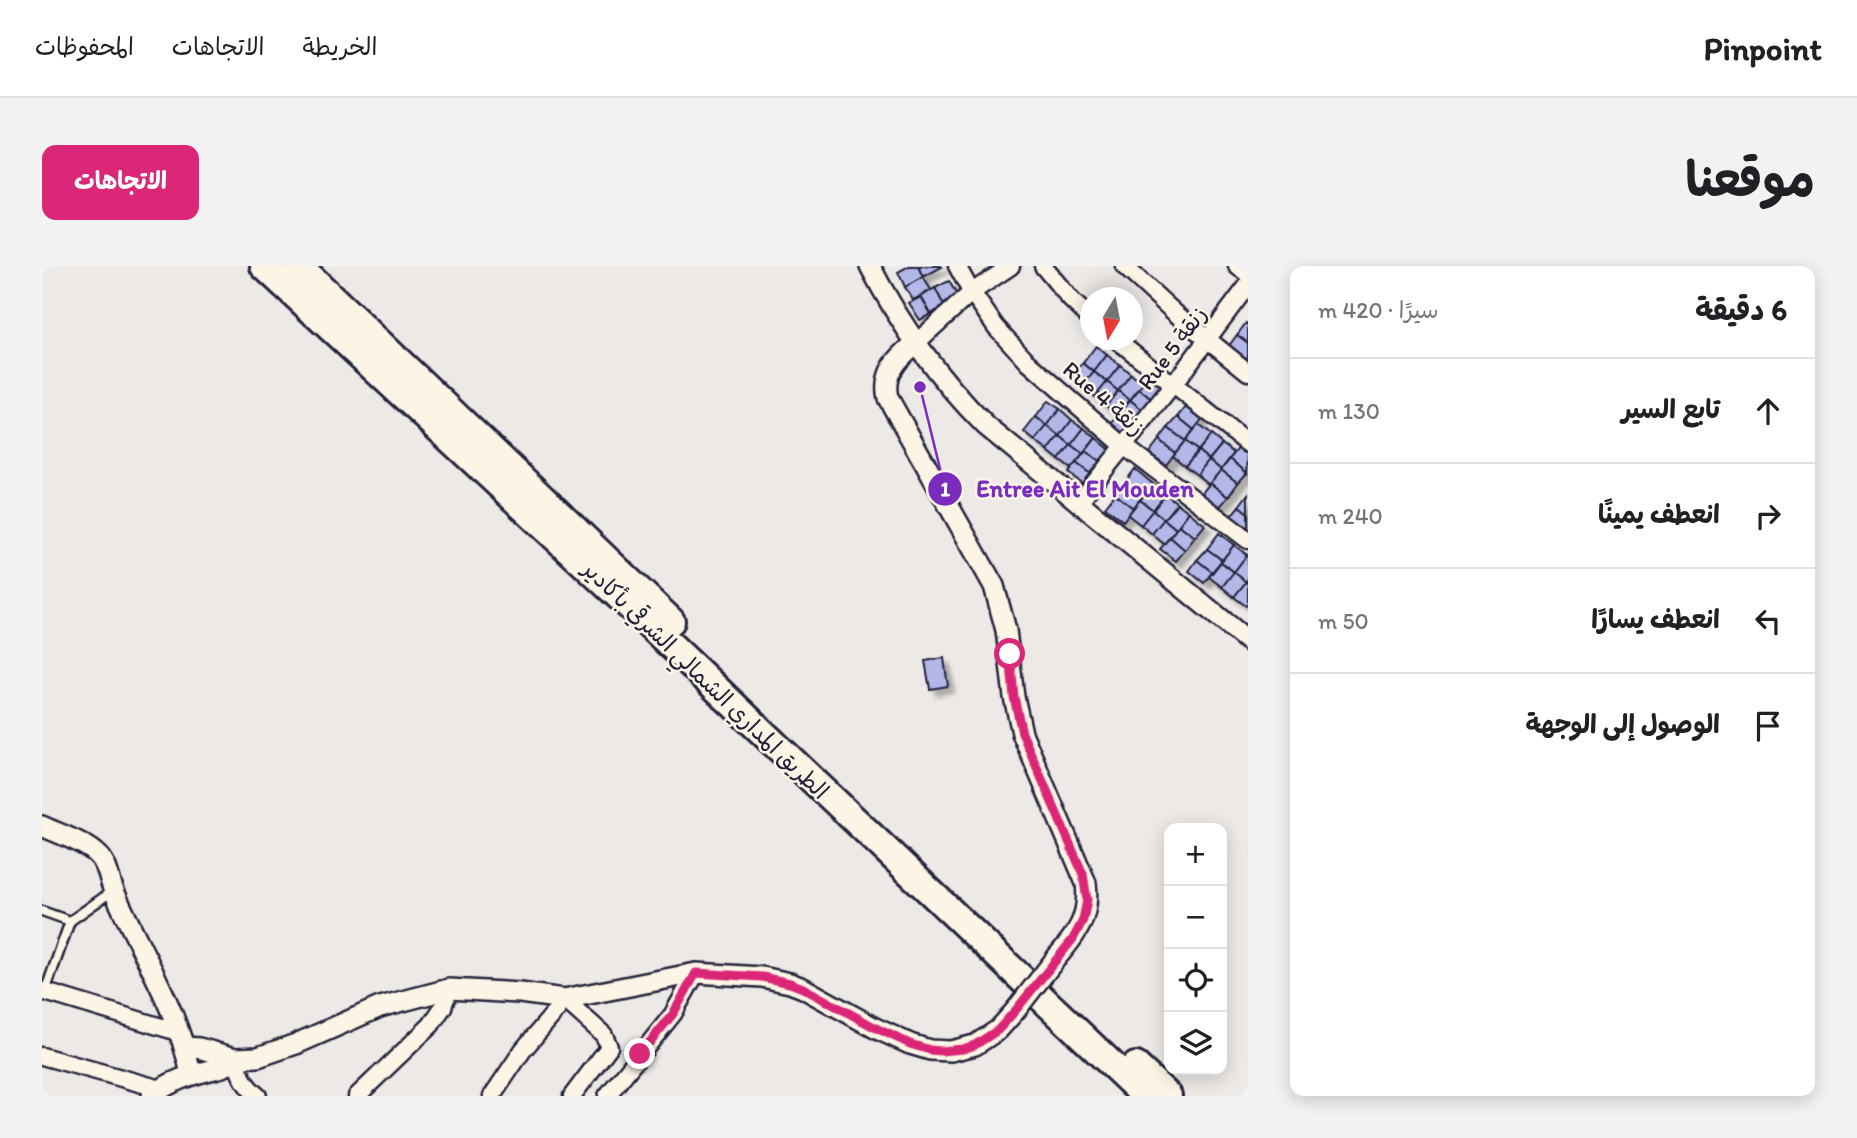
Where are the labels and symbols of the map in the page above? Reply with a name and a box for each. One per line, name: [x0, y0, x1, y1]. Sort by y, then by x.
north arrow: [1080, 287, 1143, 350]
street label: Rue 5 زنقة: [1131, 301, 1213, 395]
street label: Rue 4 زنقة: [1057, 355, 1151, 441]
callout: Entree Ait El Mouden: [927, 466, 1207, 511]
text: Entree Ait El Mouden: [976, 474, 1194, 503]
text: 1: [940, 476, 950, 501]
street label: الطريق المداري الشمالي الشرقي بأكادير: [571, 554, 835, 810]
route start: [994, 638, 1025, 669]
route end: [624, 1038, 655, 1069]

